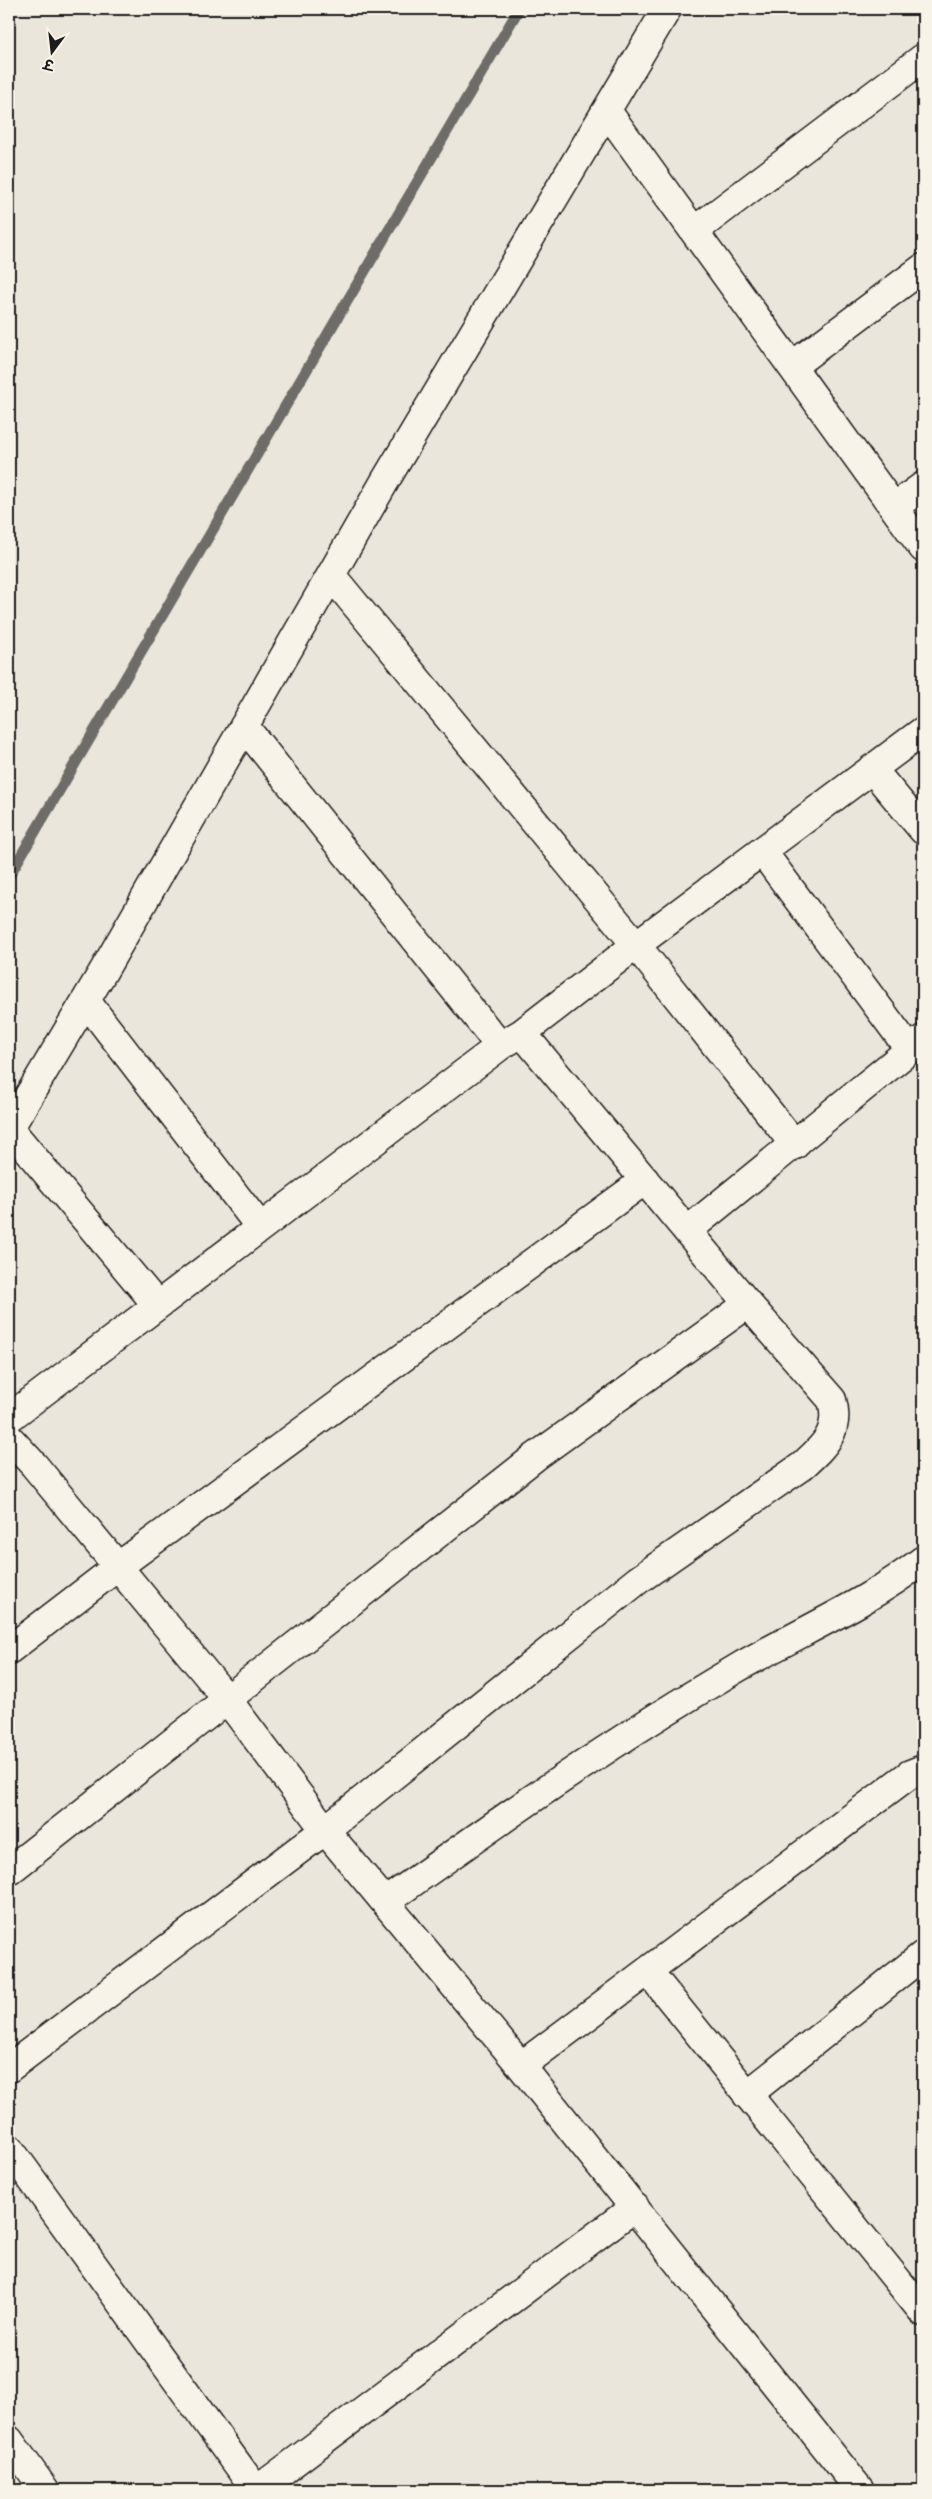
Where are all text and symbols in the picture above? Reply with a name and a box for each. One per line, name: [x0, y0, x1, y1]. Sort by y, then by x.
north arrow: [28, 28, 78, 78]
text: उ: [40, 54, 57, 74]

